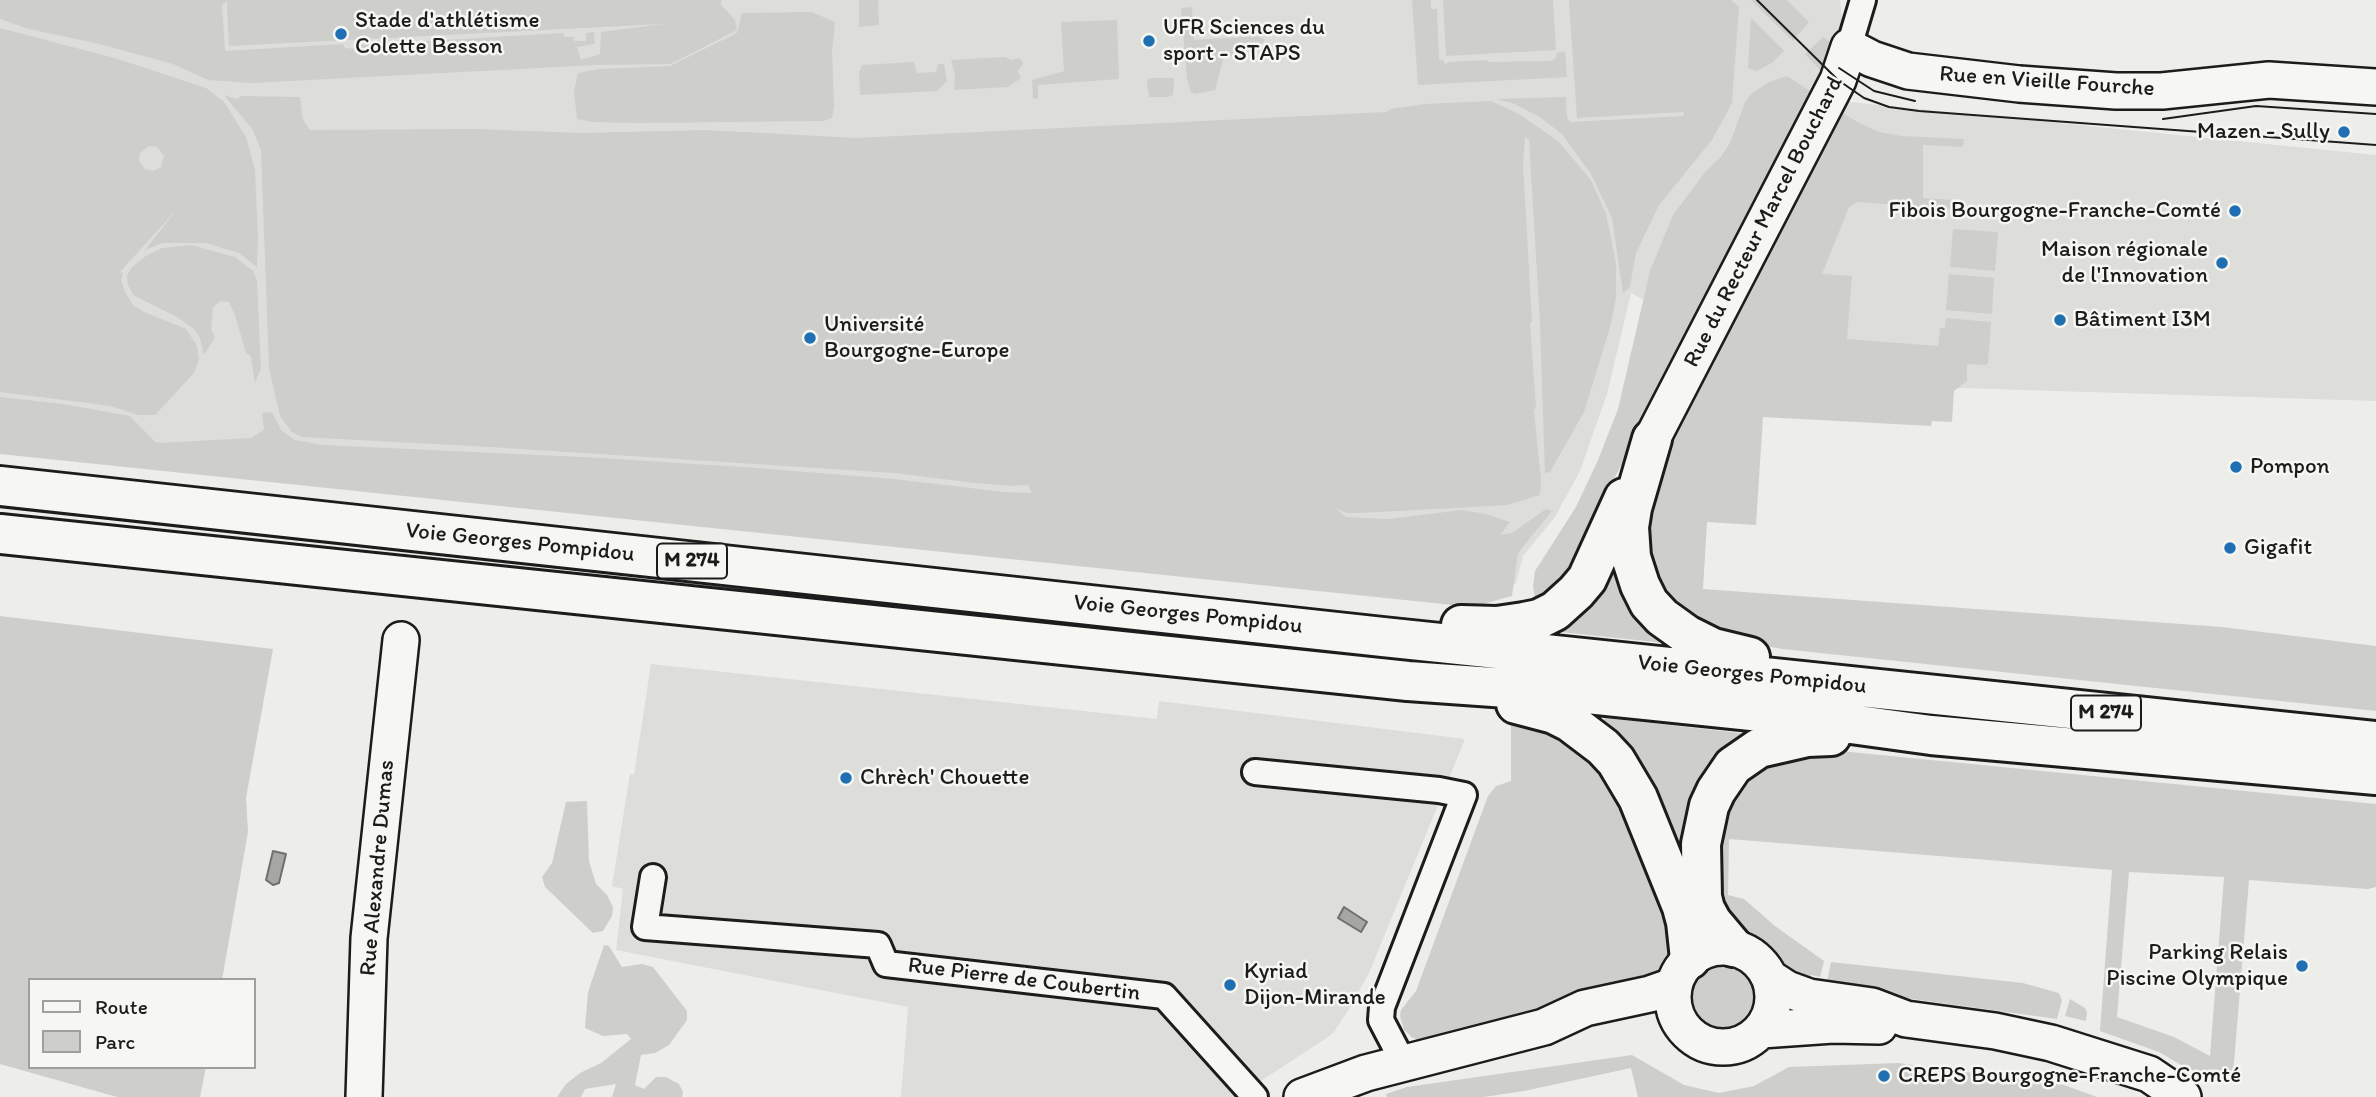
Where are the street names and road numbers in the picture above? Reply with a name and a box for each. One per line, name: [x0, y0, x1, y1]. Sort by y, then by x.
street label: Rue en Vieille Fourche: [1939, 61, 2155, 103]
street label: Rue du Recteur Marcel Bouchard: [1678, 72, 1850, 372]
street label: Voie Georges Pompidou: [404, 517, 636, 569]
road number: M 274: [657, 544, 727, 578]
street label: Voie Georges Pompidou: [1072, 589, 1304, 641]
street label: Voie Georges Pompidou: [1636, 649, 1868, 701]
road number: M 274: [2071, 696, 2141, 730]
street label: Rue Alexandre Dumas: [355, 759, 401, 977]
street label: Rue Pierre de Coubertin: [906, 952, 1142, 1008]

